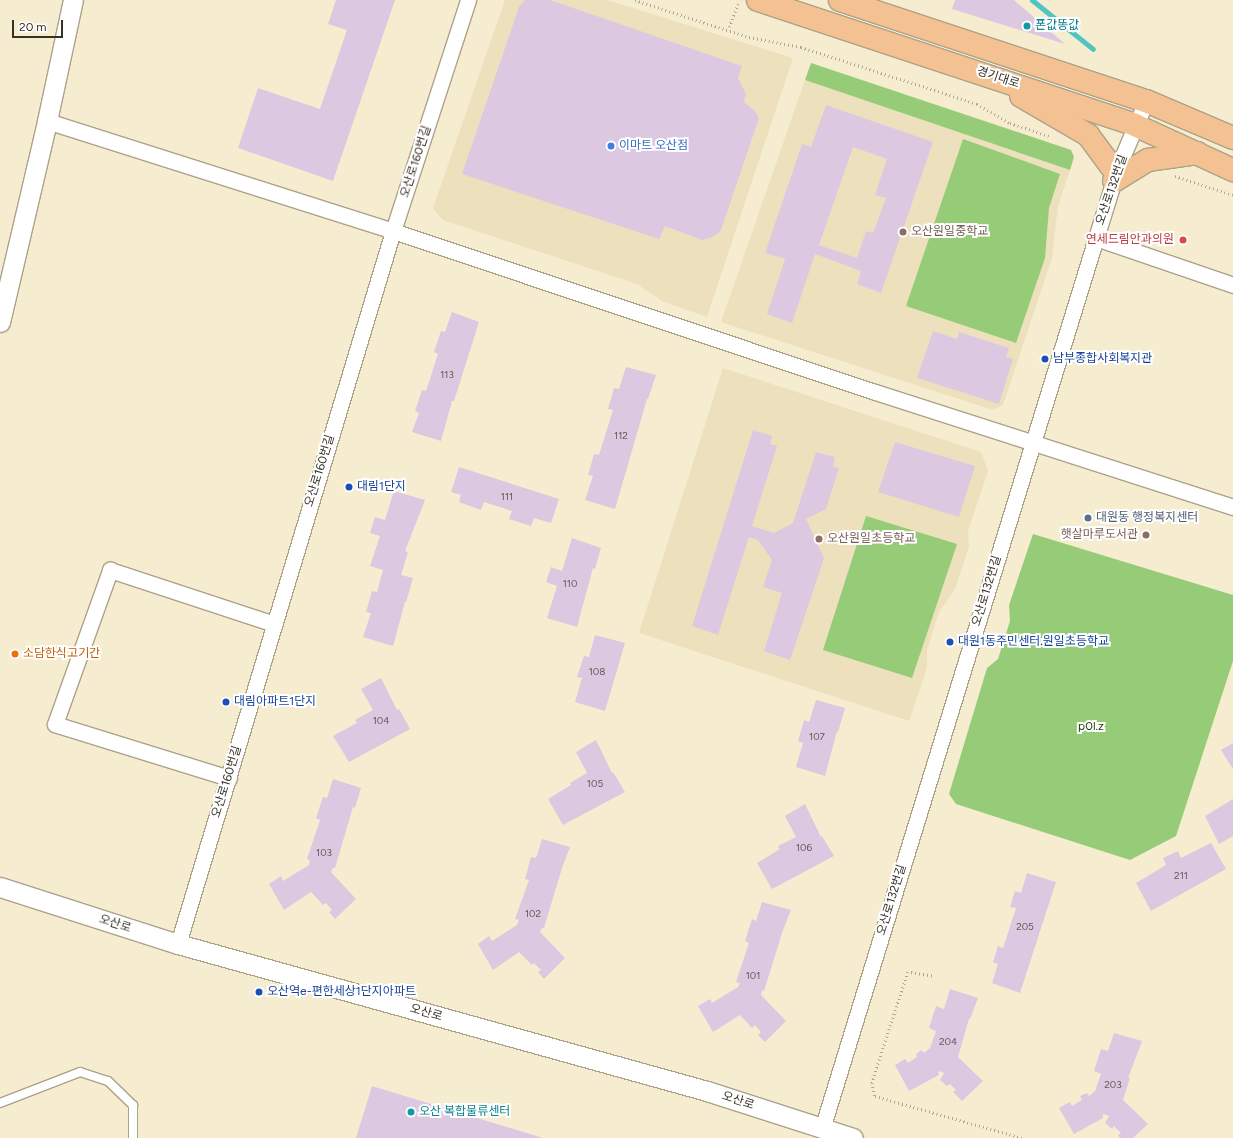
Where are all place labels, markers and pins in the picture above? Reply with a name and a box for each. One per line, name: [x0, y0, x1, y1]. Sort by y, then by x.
place label: 폰값똥값: [1035, 19, 1079, 33]
marker: 폰값똥값: [1022, 21, 1032, 31]
place label: 이마트 오산점: [619, 139, 688, 153]
marker: 이마트 오산점: [606, 141, 616, 151]
place label: 오산원일중학교: [911, 225, 988, 239]
marker: 오산원일중학교: [898, 227, 908, 237]
place label: 연세드림안과의원: [1086, 233, 1174, 247]
marker: 연세드림안과의원: [1177, 234, 1189, 246]
place label: 남부종합사회복지관: [1053, 352, 1152, 366]
marker: 남부종합사회복지관: [1040, 354, 1050, 364]
place label: 대림1단지: [357, 480, 406, 494]
marker: 대림1단지: [344, 482, 354, 492]
place label: 대원동 행정복지센터: [1096, 511, 1198, 525]
marker: 대원동 행정복지센터: [1083, 513, 1093, 523]
place label: 햇살마루도서관: [1061, 528, 1138, 542]
marker: 햇살마루도서관: [1141, 530, 1151, 540]
place label: 오산원일초등학교: [827, 532, 915, 546]
marker: 오산원일초등학교: [814, 534, 824, 544]
place label: 대원1동주민센터.원일초등학교: [958, 635, 1109, 649]
marker: 대원1동주민센터.원일초등학교: [945, 637, 955, 647]
place label: 소담한식고기간: [23, 647, 100, 661]
marker: 소담한식고기간: [10, 649, 20, 659]
place label: 대림아파트1단지: [234, 695, 316, 709]
marker: 대림아파트1단지: [221, 697, 231, 707]
place label: 오산역e-편한세상1단지아파트: [267, 985, 416, 999]
marker: 오산역e-편한세상1단지아파트: [254, 987, 264, 997]
place label: 오산 복합물류센터: [419, 1105, 510, 1119]
marker: 오산 복합물류센터: [406, 1107, 416, 1117]

